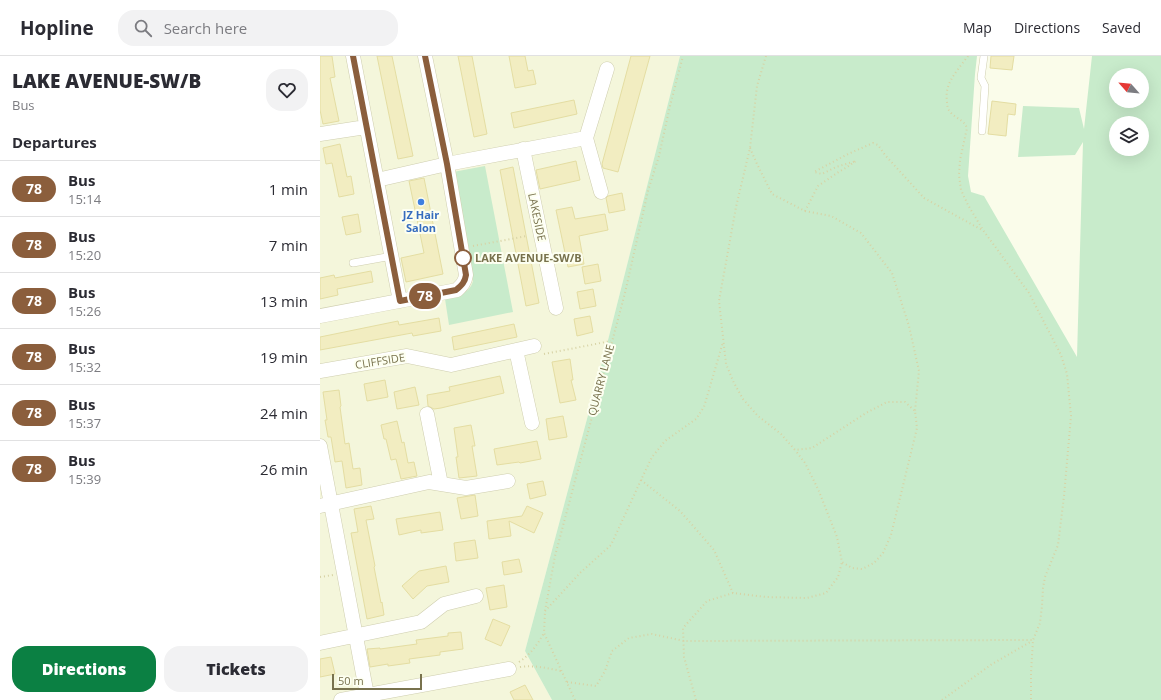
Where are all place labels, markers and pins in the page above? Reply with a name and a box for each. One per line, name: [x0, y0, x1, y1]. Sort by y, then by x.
marker: JZ Hair Salon: [416, 197, 426, 207]
place label: JZ Hair Salon: [402, 207, 439, 235]
marker: LAKE AVENUE-SW/B: [454, 249, 472, 267]
place label: LAKE AVENUE-SW/B: [475, 250, 582, 265]

